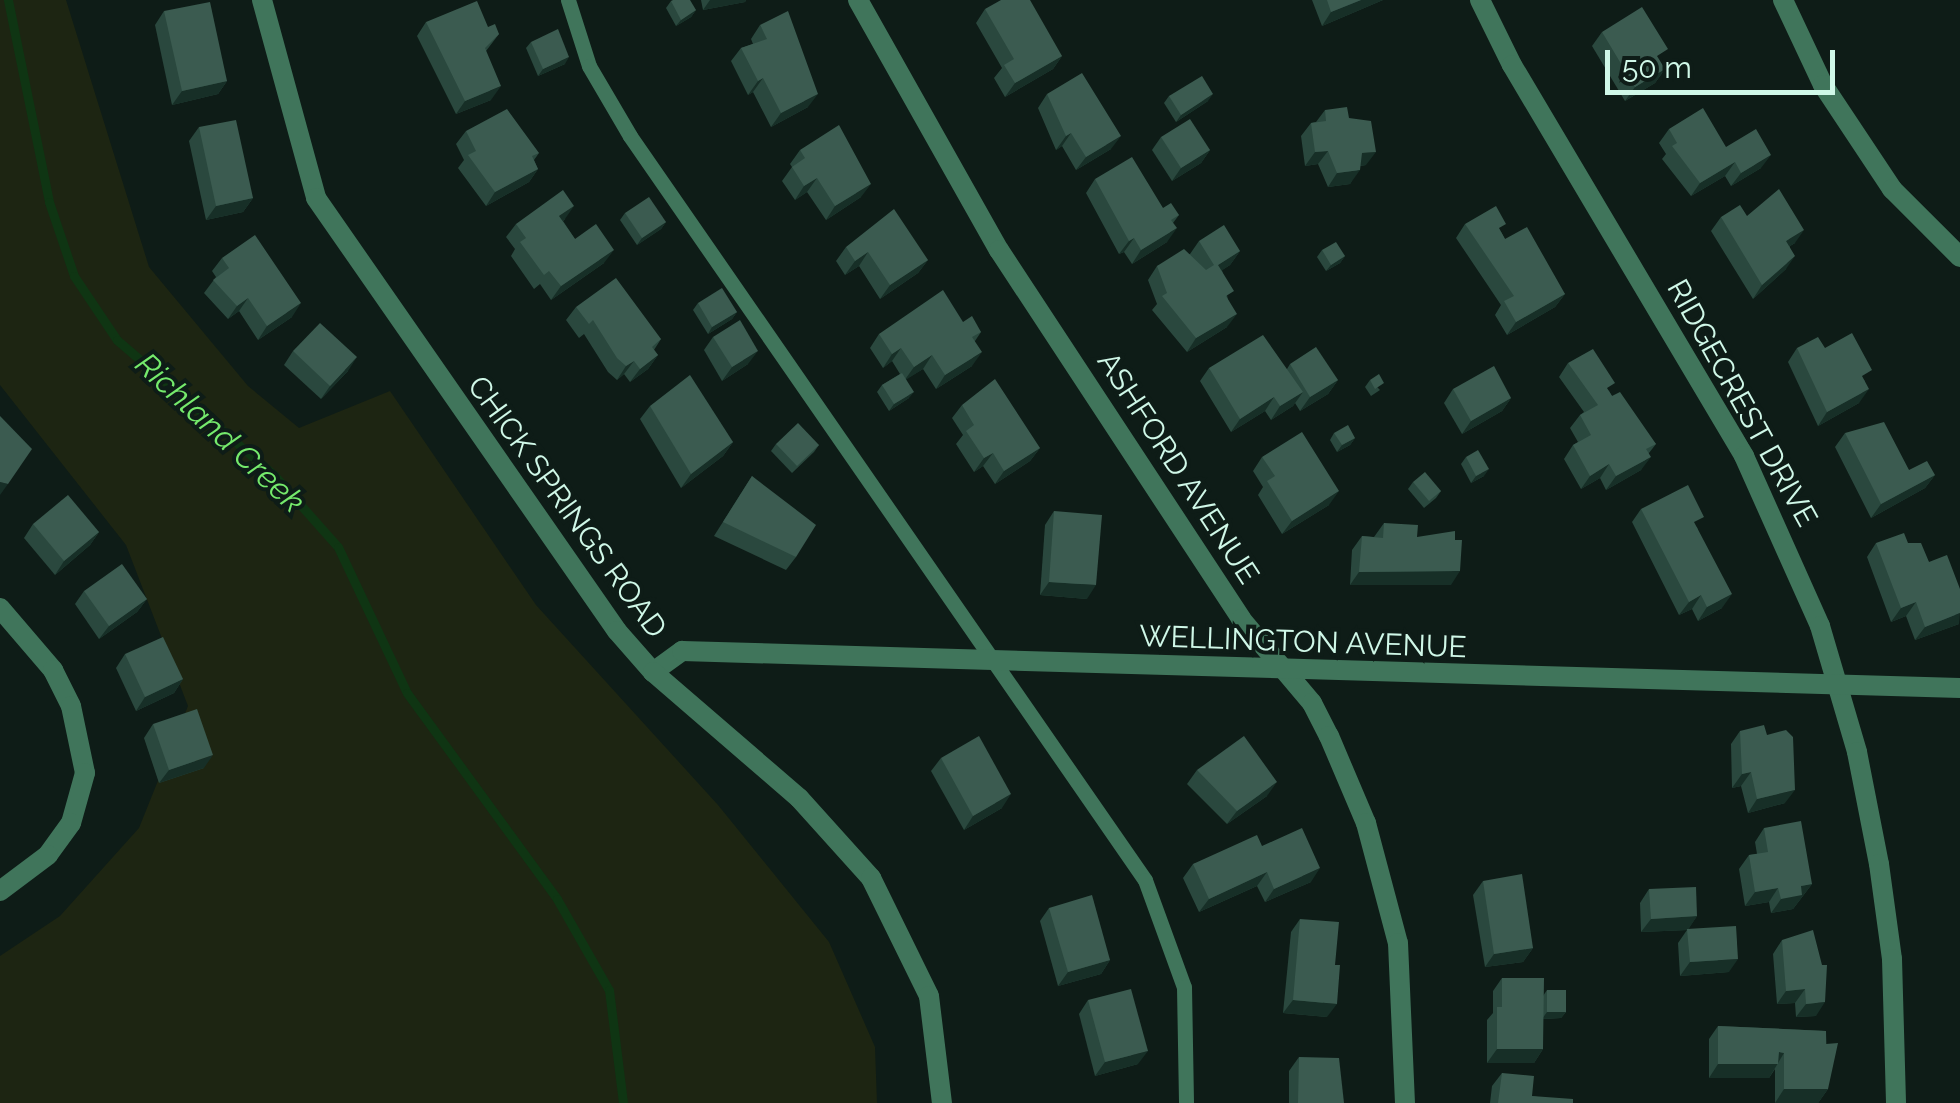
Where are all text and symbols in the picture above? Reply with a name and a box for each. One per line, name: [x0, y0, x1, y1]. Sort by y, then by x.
scale bar: [1610, 30, 1840, 92]
text: 50 m: [1622, 50, 1692, 85]
street label: RIDGECREST DRIVE: [1659, 273, 1825, 533]
water label: Richland Creek: [128, 345, 312, 521]
street label: ASHFORD AVENUE: [1089, 345, 1267, 591]
street label: CHICK SPRINGS ROAD: [460, 369, 674, 645]
street label: WELLINGTON AVENUE: [1138, 618, 1468, 666]

